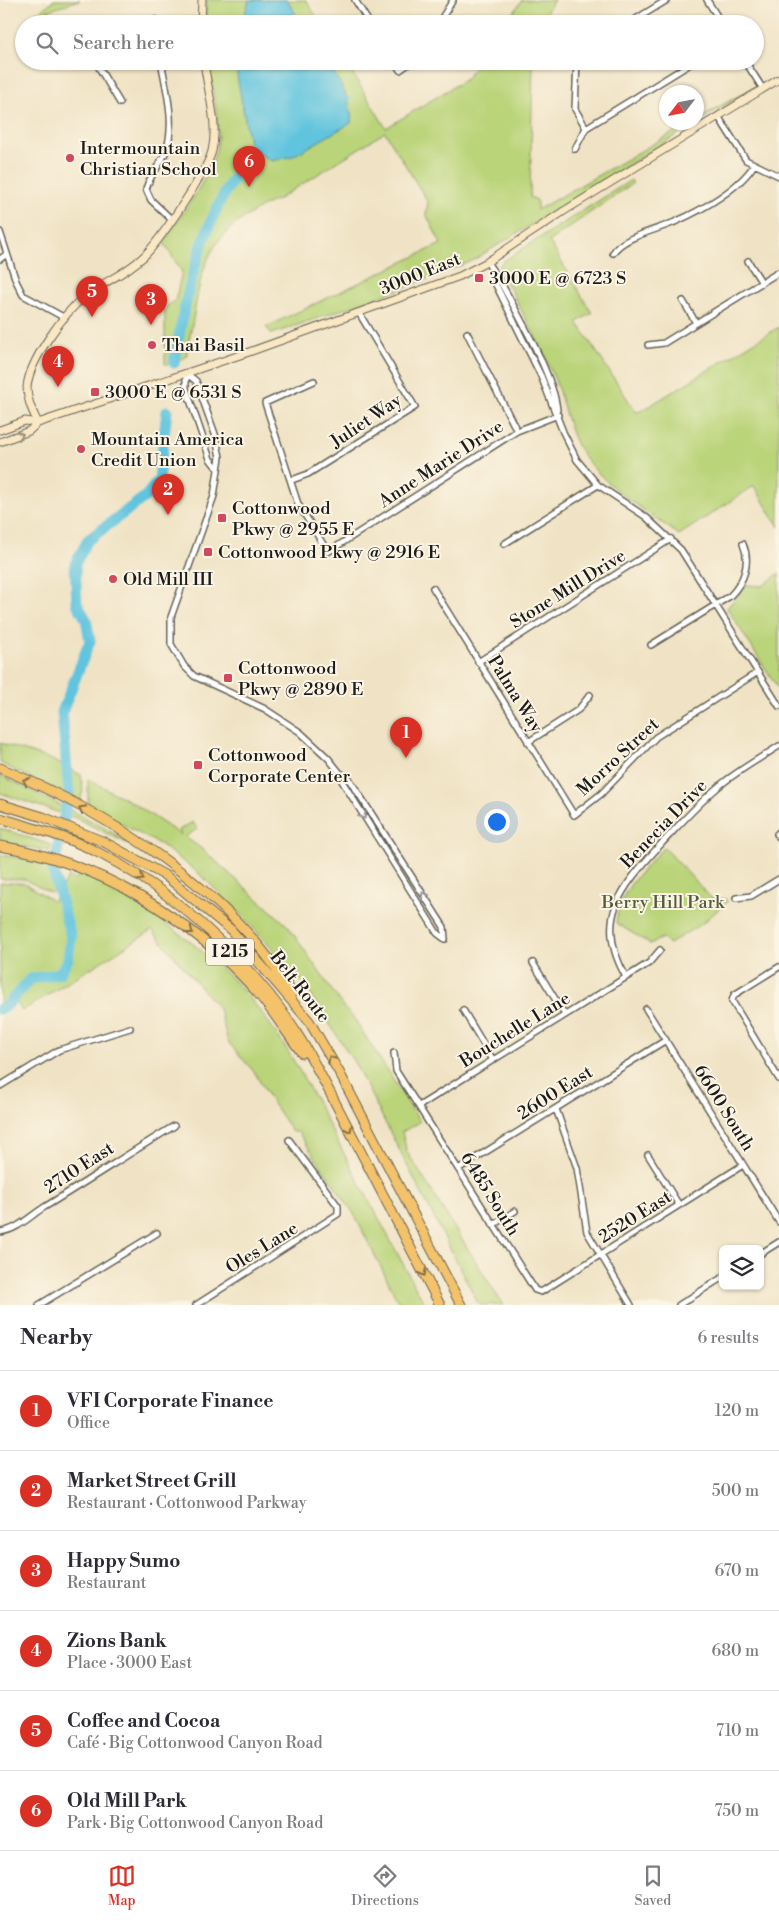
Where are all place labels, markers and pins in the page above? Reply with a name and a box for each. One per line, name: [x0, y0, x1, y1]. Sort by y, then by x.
place label: Intermountain Christian School: [80, 137, 217, 181]
pin: 6: [233, 146, 265, 187]
marker: Intermountain Christian School: [64, 152, 76, 164]
place label: 3000 E @ 6723 S: [489, 267, 626, 290]
marker: 3000 E @ 6723 S: [473, 272, 485, 284]
pin: 5: [76, 276, 108, 317]
pin: 3: [135, 284, 167, 325]
place label: Thai Basil: [162, 334, 245, 357]
marker: Thai Basil: [146, 339, 158, 351]
pin: 4: [42, 346, 74, 387]
place label: 3000 E @ 6531 S: [105, 381, 241, 404]
marker: 3000 E @ 6531 S: [89, 386, 101, 398]
place label: Mountain America Credit Union: [91, 428, 245, 472]
marker: Mountain America Credit Union: [75, 443, 87, 455]
pin: 2: [152, 474, 184, 515]
place label: Cottonwood Pkwy @ 2955 E: [232, 497, 354, 541]
marker: Cottonwood Pkwy @ 2955 E: [216, 512, 228, 524]
place label: Cottonwood Pkwy @ 2916 E: [218, 541, 440, 564]
marker: Cottonwood Pkwy @ 2916 E: [202, 546, 214, 558]
place label: Old Mill III: [123, 568, 213, 591]
marker: Old Mill III: [107, 573, 119, 585]
place label: Cottonwood Pkwy @ 2890 E: [238, 657, 364, 701]
marker: Cottonwood Pkwy @ 2890 E: [222, 672, 234, 684]
pin: 1: [390, 717, 422, 758]
place label: Cottonwood Corporate Center: [208, 744, 351, 788]
marker: Cottonwood Corporate Center: [192, 759, 204, 771]

